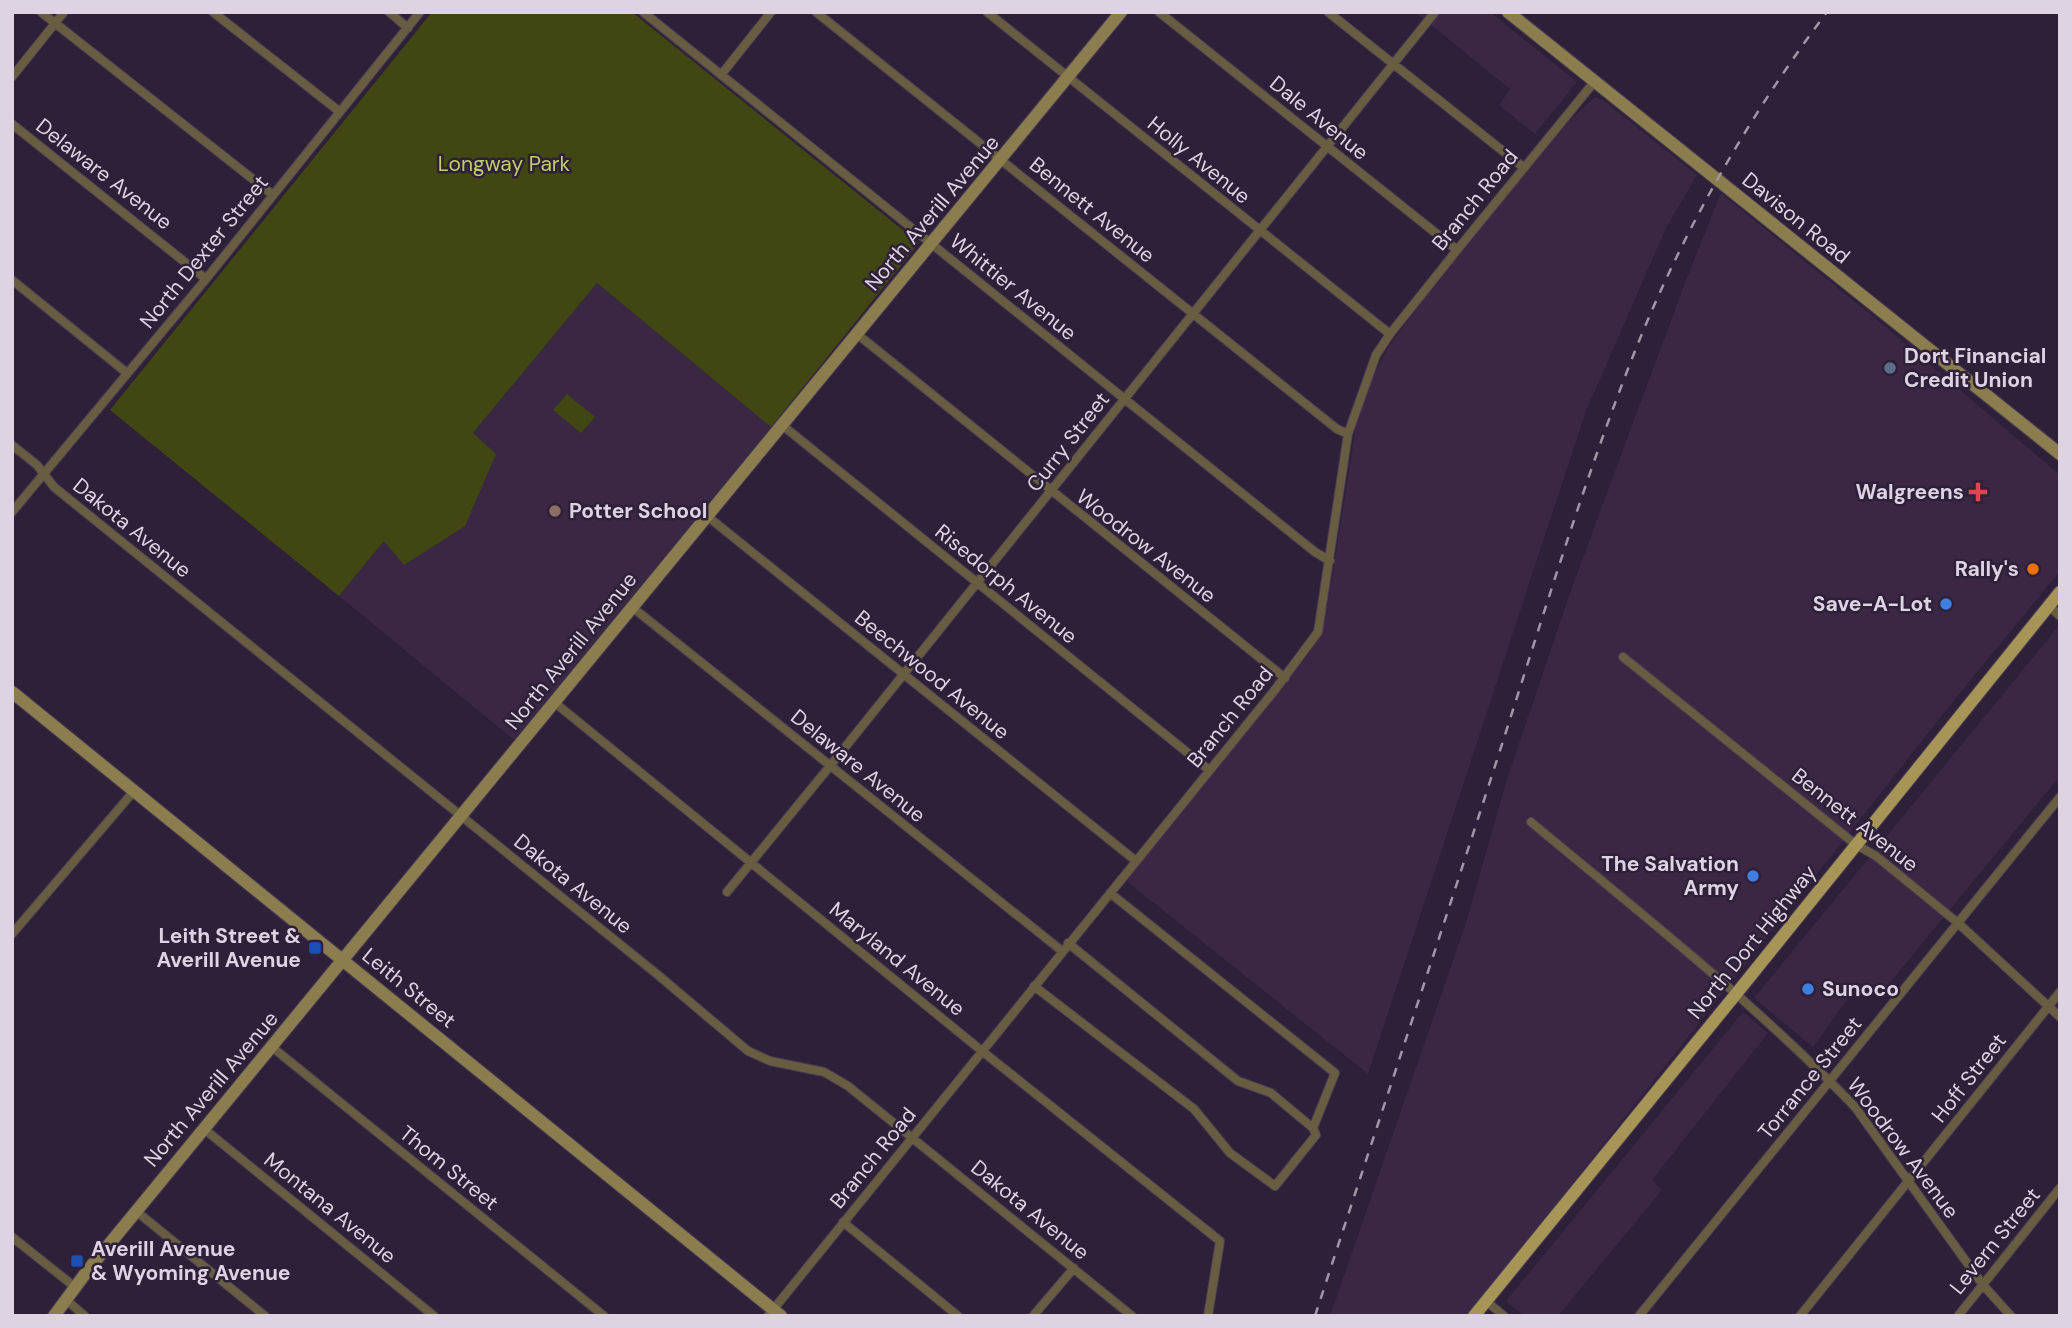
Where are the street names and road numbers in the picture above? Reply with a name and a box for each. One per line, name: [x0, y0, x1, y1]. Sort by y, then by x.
street label: Dale Avenue: [1264, 70, 1374, 167]
street label: Holly Avenue: [1142, 110, 1256, 210]
street label: Delaware Avenue: [30, 112, 178, 236]
street label: North Averill Avenue: [859, 129, 1005, 297]
street label: Branch Road: [1426, 144, 1524, 256]
street label: Bennett Avenue: [1023, 151, 1161, 269]
street label: Davison Road: [1736, 166, 1856, 270]
street label: North Dexter Street: [133, 169, 275, 335]
street label: Whittier Avenue: [944, 227, 1082, 347]
street label: Curry Street: [1020, 386, 1116, 498]
street label: Dakota Avenue: [67, 472, 197, 584]
street label: Woodrow Avenue: [1071, 483, 1222, 609]
street label: Risedorph Avenue: [929, 518, 1083, 650]
street label: North Averill Avenue: [499, 566, 643, 736]
street label: Beechwood Avenue: [849, 604, 1015, 746]
street label: Branch Road: [1181, 661, 1279, 773]
street label: Delaware Avenue: [785, 703, 931, 829]
street label: Bennett Avenue: [1786, 762, 1924, 878]
street label: Dakota Avenue: [508, 828, 638, 940]
street label: North Dort Highway: [1681, 859, 1823, 1025]
street label: Maryland Avenue: [823, 896, 971, 1022]
street label: Leith Street: [356, 942, 462, 1034]
street label: North Averill Avenue: [138, 1005, 284, 1173]
street label: Torrance Street: [1752, 1011, 1868, 1145]
street label: Hoff Street: [1925, 1028, 2013, 1128]
street label: Woodrow Avenue: [1841, 1072, 1965, 1224]
street label: Branch Road: [824, 1102, 922, 1214]
street label: Thom Street: [394, 1119, 504, 1217]
street label: Montana Avenue: [258, 1146, 402, 1270]
street label: Dakota Avenue: [965, 1154, 1095, 1266]
street label: Levern Street: [1943, 1182, 2047, 1300]

